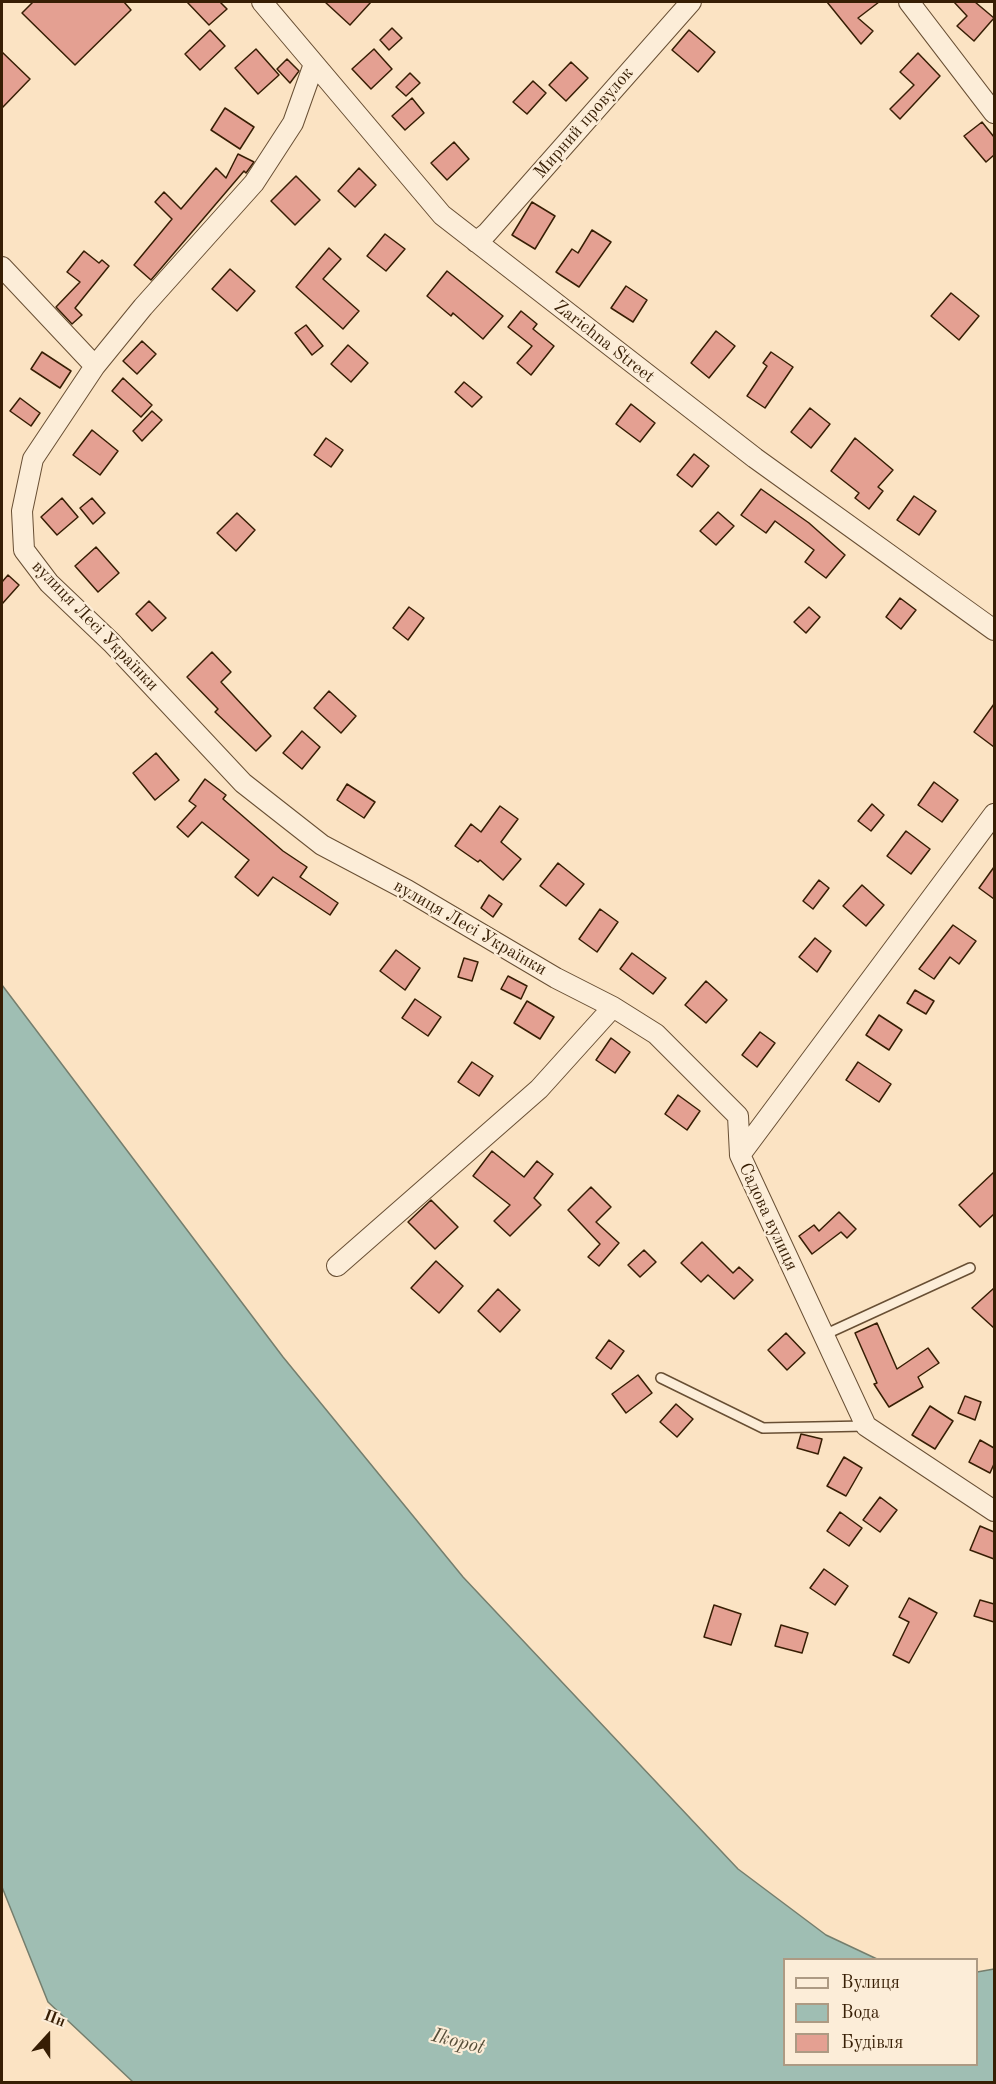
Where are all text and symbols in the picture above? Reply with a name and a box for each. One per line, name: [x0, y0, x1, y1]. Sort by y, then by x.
street label: Мирний провулок: [530, 63, 638, 183]
street label: Zarichna Street: [549, 296, 659, 388]
street label: вулиця Лесі Українки: [27, 556, 163, 696]
street label: вулиця Лесі Українки: [389, 875, 551, 981]
street label: Садова вулиця: [734, 1160, 802, 1274]
legend: [783, 1958, 978, 2066]
text: Вулиця: [841, 1974, 900, 1992]
text: Вода: [841, 2004, 880, 2022]
north arrow: [18, 2006, 78, 2066]
text: Пн: [41, 2008, 68, 2031]
water label: Ikopot: [429, 2024, 487, 2060]
text: Будівля: [841, 2034, 903, 2052]

